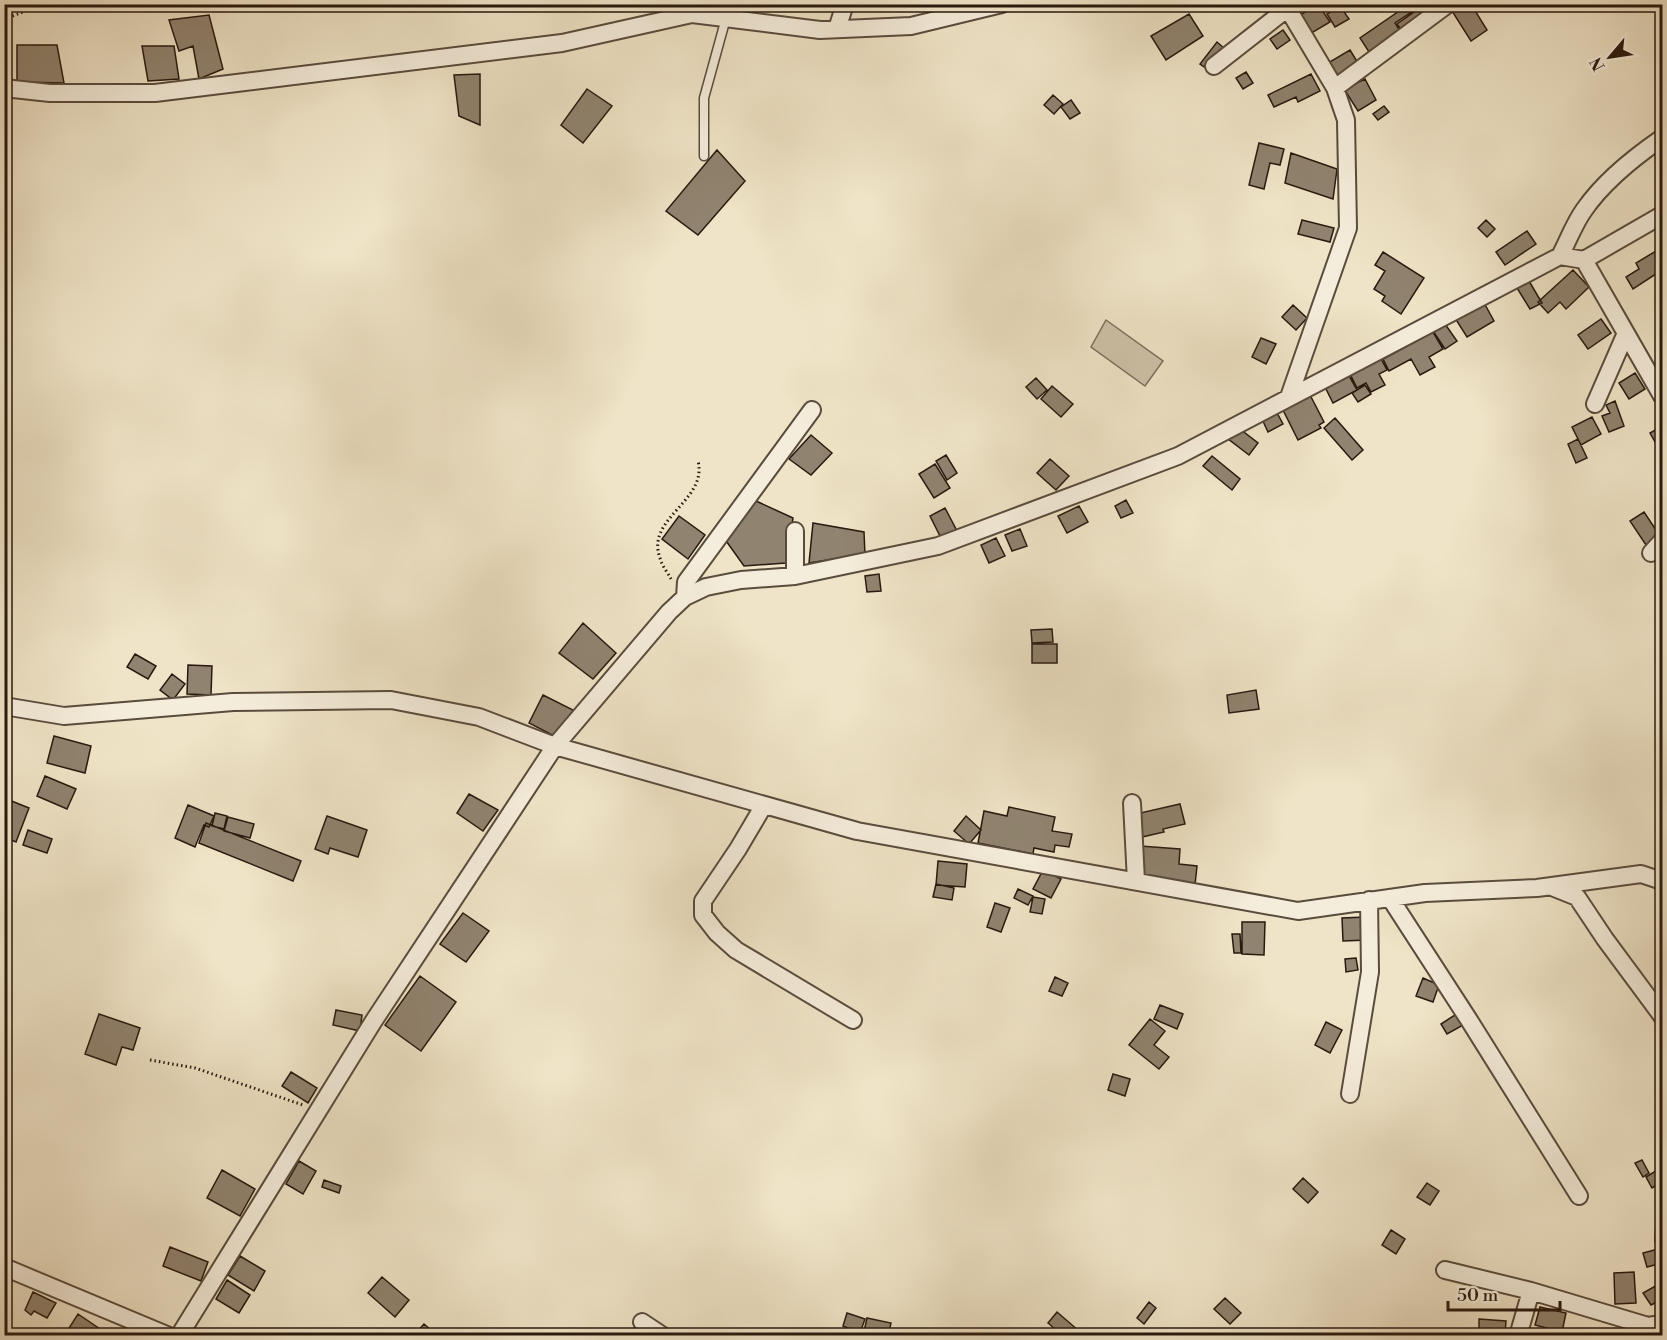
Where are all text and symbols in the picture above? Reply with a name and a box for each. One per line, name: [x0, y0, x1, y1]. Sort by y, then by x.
north arrow: [1580, 27, 1640, 87]
text: N: [1586, 53, 1610, 74]
scale bar: [1448, 1274, 1560, 1312]
text: 50 m: [1457, 1284, 1499, 1307]

